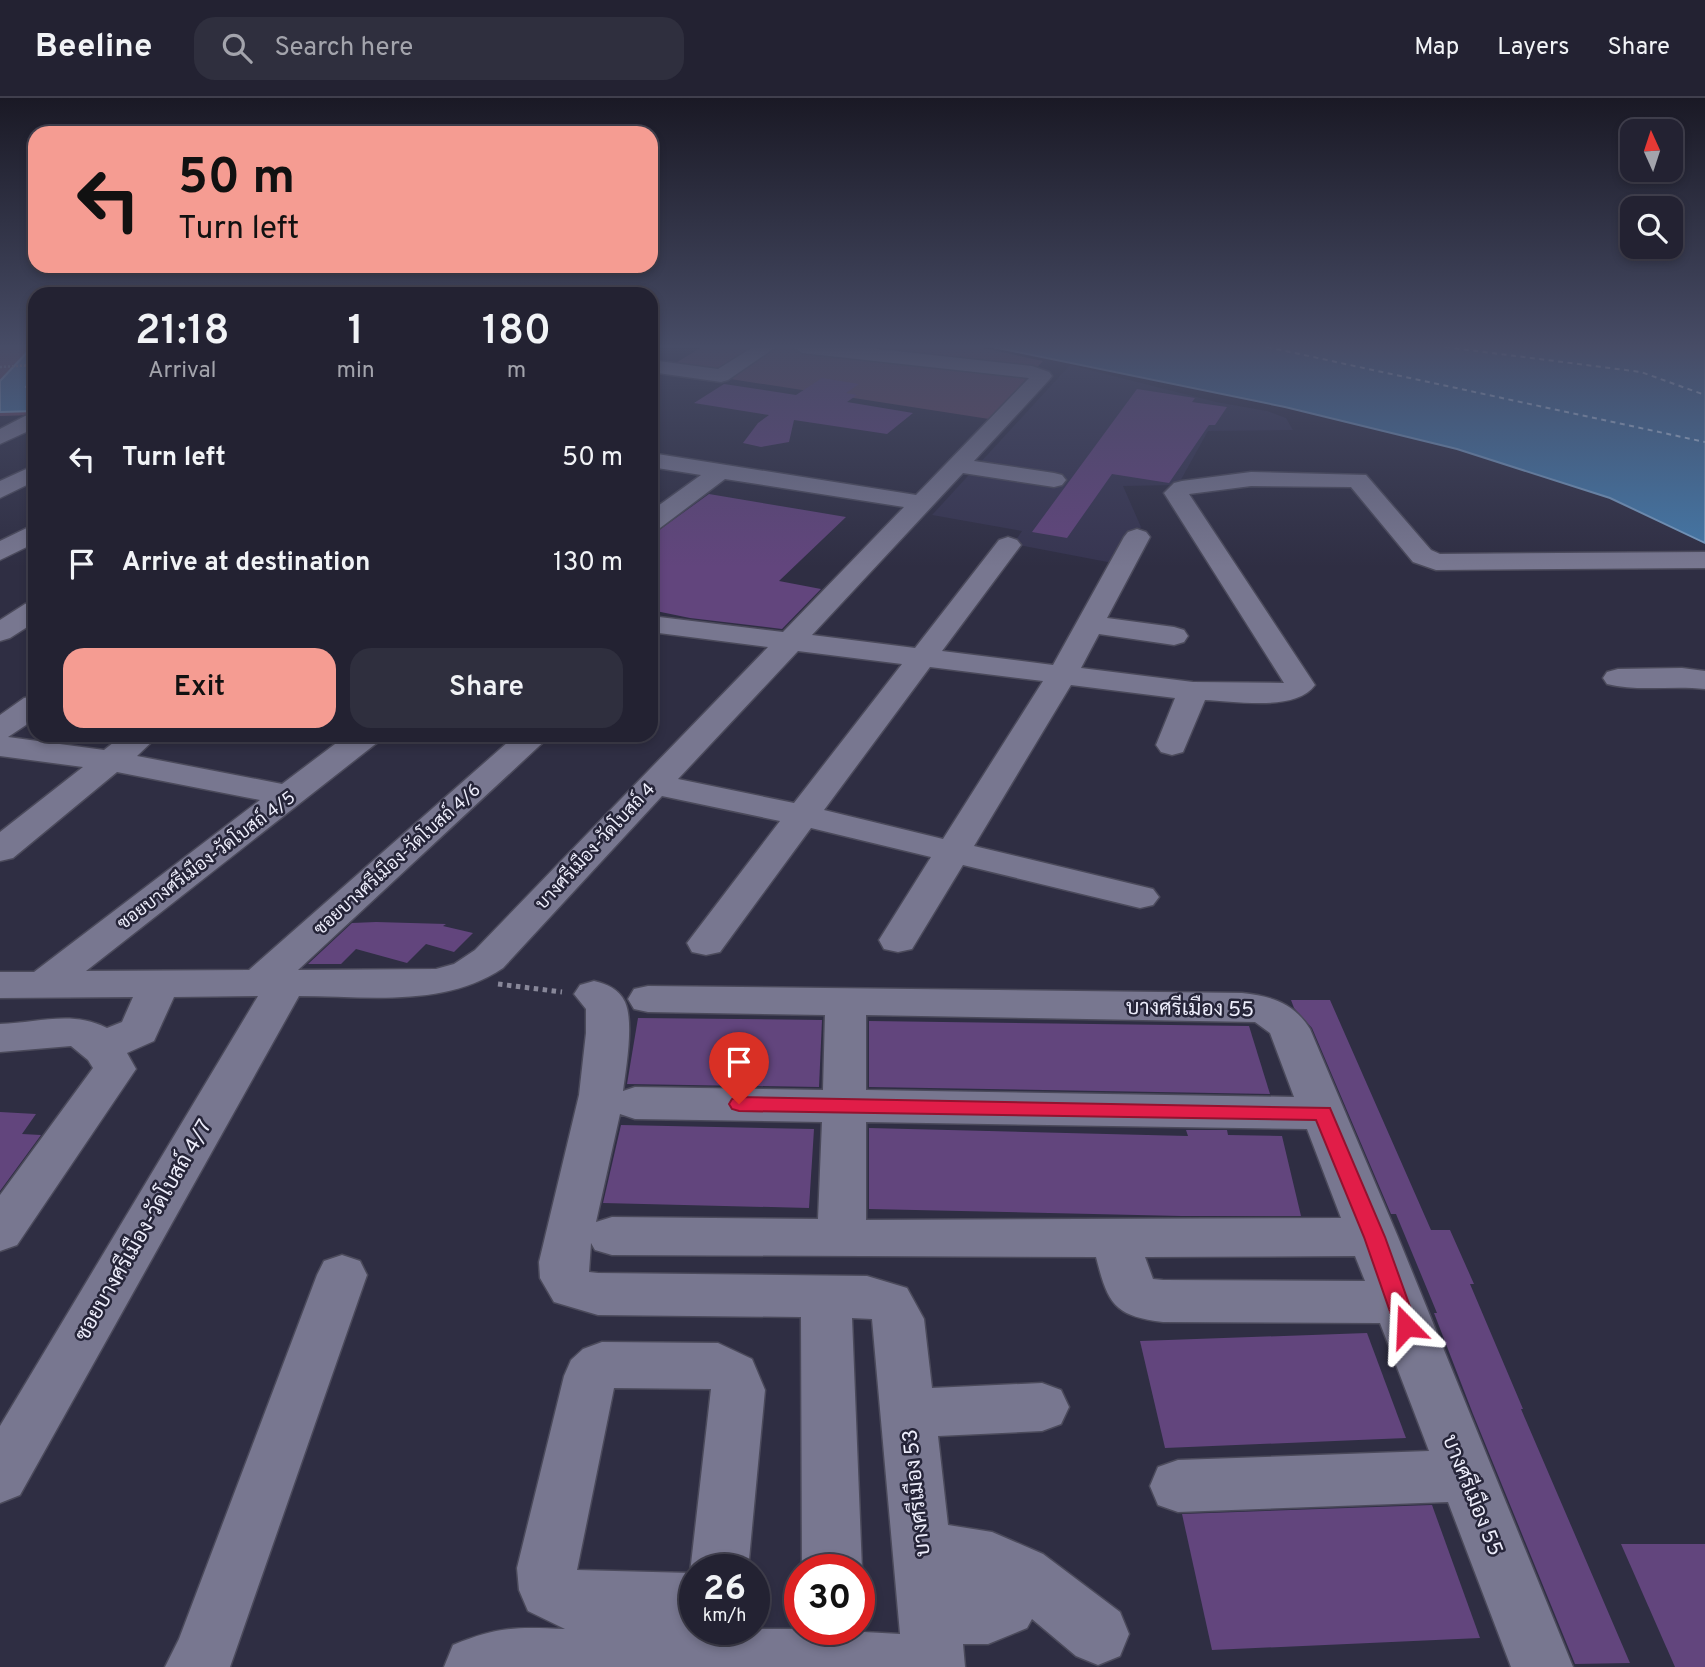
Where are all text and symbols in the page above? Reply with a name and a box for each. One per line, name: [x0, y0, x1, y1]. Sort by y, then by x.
search box: [194, 17, 684, 80]
text: Beeline: [35, 27, 152, 69]
icon: search: [218, 29, 256, 67]
text: Search here: [274, 32, 413, 65]
text: Map: [1414, 33, 1459, 63]
text: Layers: [1497, 33, 1569, 63]
text: Share: [1607, 33, 1670, 63]
north arrow: [1620, 119, 1684, 182]
map controls: [1620, 119, 1683, 259]
text: 50 m: [178, 149, 295, 211]
icon: left: [63, 154, 154, 245]
button: search: [1620, 196, 1683, 259]
text: Turn left: [178, 210, 299, 250]
text: 21:18: [135, 306, 230, 359]
text: 1: [347, 306, 364, 359]
text: 180: [482, 306, 551, 359]
text: Arrival: [148, 357, 217, 386]
text: min: [336, 357, 375, 386]
text: m: [507, 357, 526, 386]
icon: left: [63, 440, 101, 478]
text: Turn left: [122, 442, 226, 475]
text: 50 m: [562, 442, 623, 475]
icon: arrive: [63, 545, 101, 583]
text: Arrive at destination: [122, 547, 370, 580]
text: 130 m: [553, 547, 623, 580]
button: Exit: [63, 648, 336, 728]
button: Share: [350, 648, 623, 728]
street label: ซอยบางศรีเมือง-วัดโบสถ์ 4/6: [308, 777, 486, 941]
street label: บางศรีเมือง-วัดโบสถ์ 4: [529, 777, 661, 915]
street label: ซอยบางศรีเมือง-วัดโบสถ์ 4/5: [111, 784, 301, 936]
street label: บางศรีเมือง 55: [1126, 993, 1254, 1024]
pin: [709, 1032, 769, 1104]
icon: arrive: [720, 1043, 758, 1081]
street label: ซอยบางศรีเมือง-วัดโบสถ์ 4/7: [68, 1114, 219, 1346]
position arrow: [1369, 1289, 1443, 1363]
street label: บางศรีเมือง 53: [895, 1428, 938, 1558]
street label: บางศรีเมือง 55: [1435, 1430, 1510, 1560]
speed limit sign: 30: [784, 1554, 875, 1645]
text: 26: [703, 1568, 746, 1612]
text: km/h: [703, 1605, 746, 1628]

